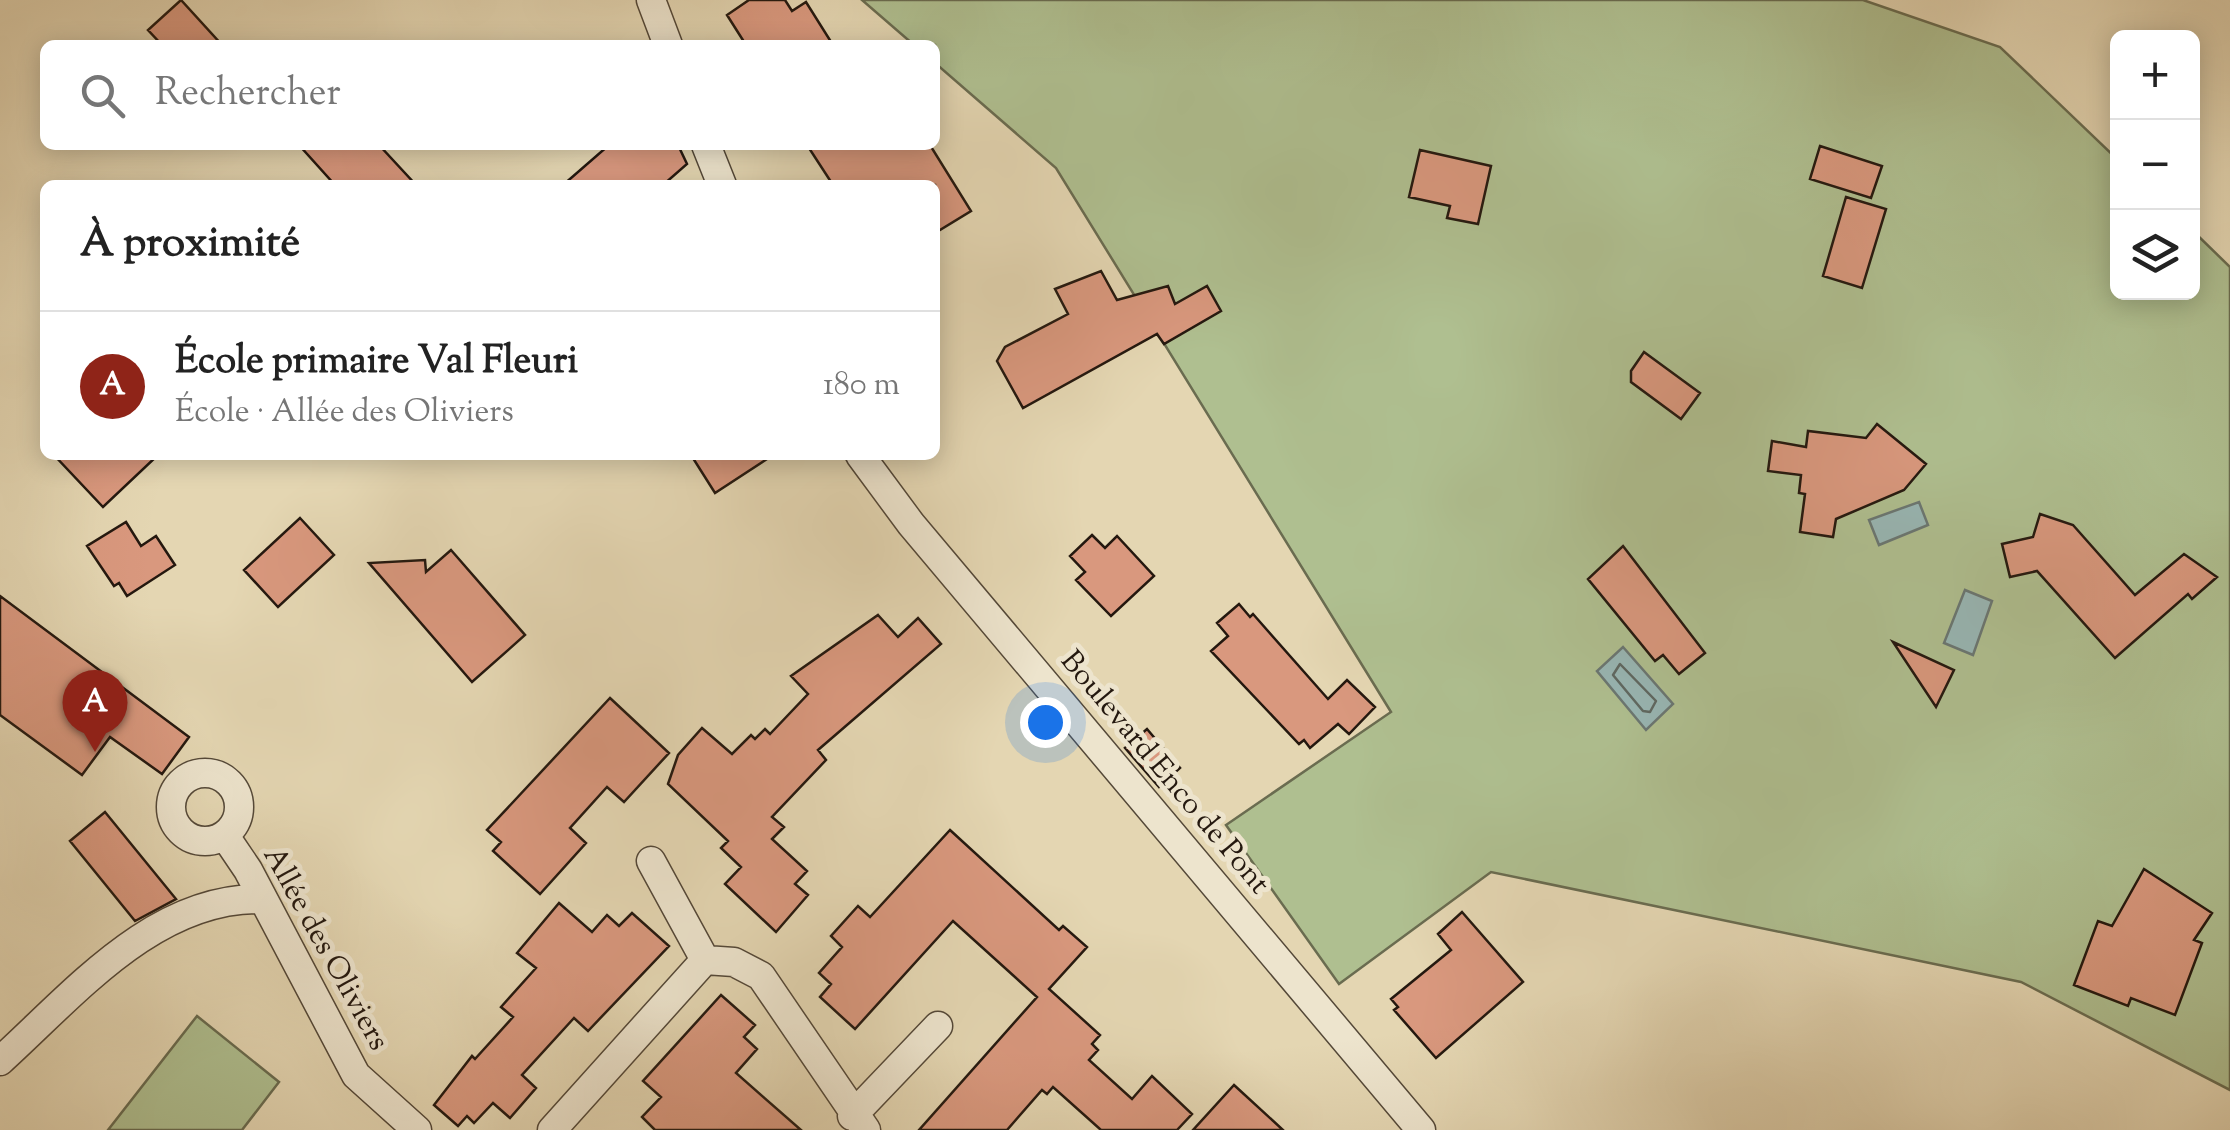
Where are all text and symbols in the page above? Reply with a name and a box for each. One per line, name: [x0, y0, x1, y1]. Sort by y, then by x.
map controls: [2110, 30, 2200, 300]
button: +: [2110, 30, 2200, 120]
search box: [40, 40, 940, 150]
icon: search: [75, 68, 130, 123]
text: Rechercher: [155, 68, 341, 122]
button: −: [2110, 120, 2200, 210]
button: layers: [2110, 210, 2200, 300]
text: À proximité: [80, 215, 300, 275]
text: École primaire Val Fleuri: [175, 336, 578, 390]
text: A: [100, 363, 125, 409]
text: 180 m: [823, 363, 900, 409]
text: École · Allée des Oliviers: [175, 390, 514, 436]
street label: Boulevard Enco de Pont: [1049, 642, 1279, 904]
pin: A: [62, 670, 128, 752]
your location: [1020, 697, 1071, 748]
street label: Allée des Oliviers: [251, 839, 399, 1059]

